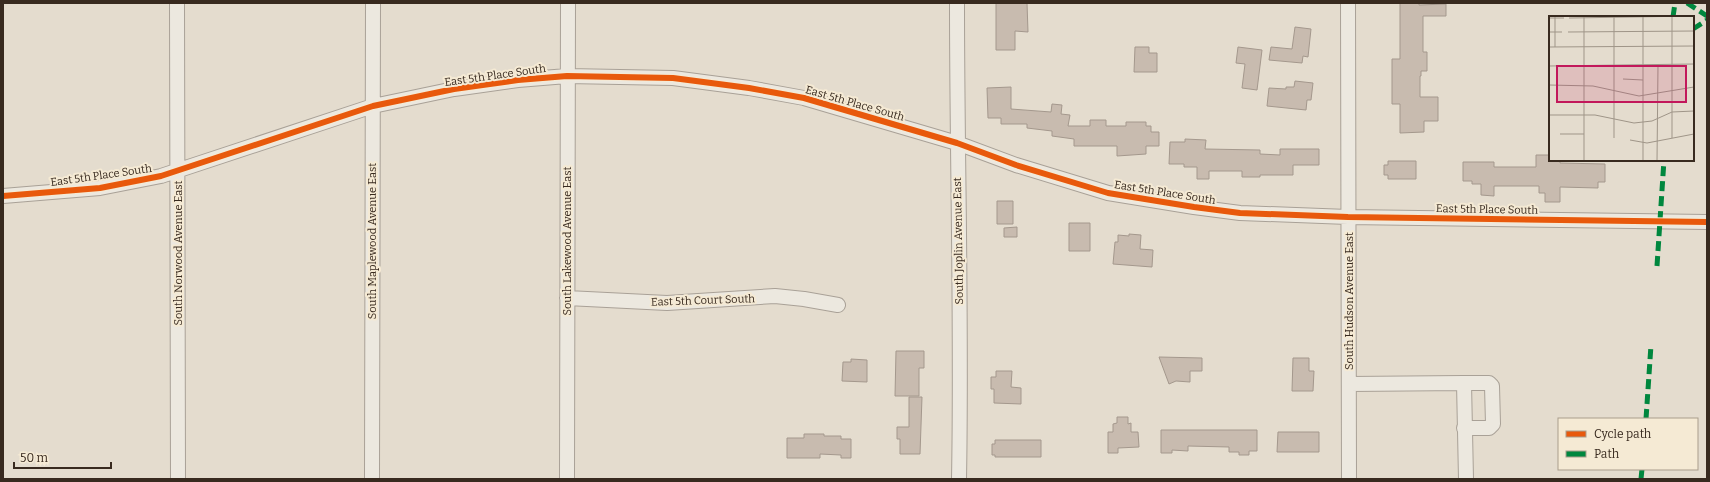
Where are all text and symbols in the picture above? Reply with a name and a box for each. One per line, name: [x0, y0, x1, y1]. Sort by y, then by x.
inset map: [1549, 16, 1694, 161]
street label: East 5th Place South: [444, 62, 547, 89]
street label: East 5th Place South: [804, 83, 906, 124]
street label: East 5th Place South: [50, 162, 153, 189]
street label: South Maplewood Avenue East: [366, 163, 379, 319]
street label: South Lakewood Avenue East: [561, 167, 574, 315]
street label: South Joplin Avenue East: [951, 177, 966, 305]
street label: East 5th Place South: [1113, 178, 1217, 207]
street label: South Norwood Avenue East: [172, 180, 185, 326]
street label: East 5th Place South: [1436, 202, 1538, 217]
street label: South Hudson Avenue East: [1343, 232, 1356, 370]
street label: East 5th Court South: [651, 292, 755, 309]
legend: [1558, 418, 1698, 470]
text: Cycle path: [1594, 427, 1652, 441]
scale bar: [14, 444, 111, 470]
text: Path: [1594, 447, 1620, 461]
text: 50 m: [20, 451, 49, 465]

